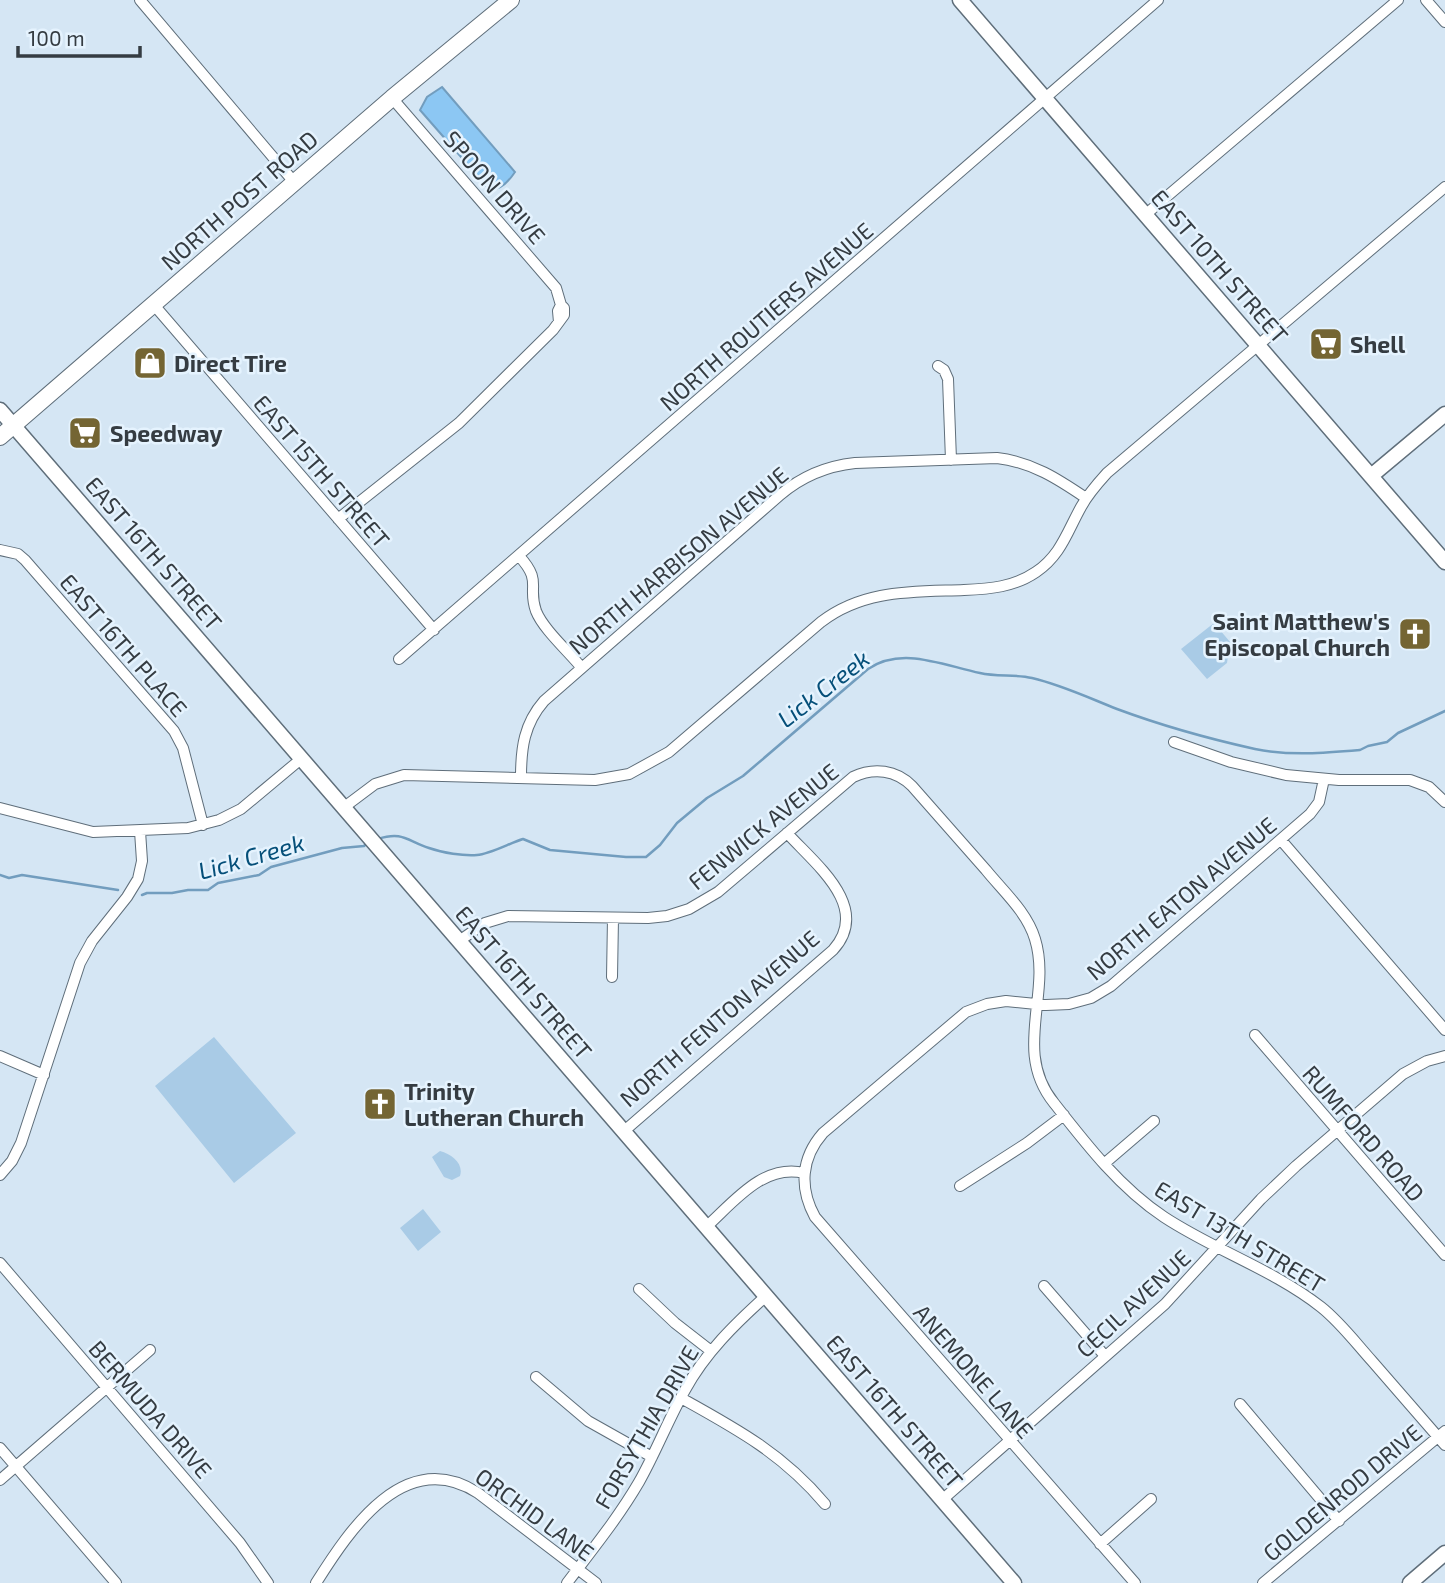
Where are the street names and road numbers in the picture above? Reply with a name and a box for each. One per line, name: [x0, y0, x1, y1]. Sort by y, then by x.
street label: NORTH POST ROAD: [155, 124, 323, 276]
street label: SPOON DRIVE: [438, 125, 552, 249]
street label: EAST 10TH STREET: [1146, 183, 1294, 349]
street label: NORTH ROUTIERS AVENUE: [654, 216, 878, 416]
street label: EAST 15TH STREET: [248, 389, 396, 553]
street label: NORTH HARBISON AVENUE: [563, 460, 793, 660]
street label: EAST 16TH STREET: [80, 471, 228, 635]
street label: EAST 16TH PLACE: [54, 568, 194, 722]
street label: FENWICK AVENUE: [682, 757, 844, 895]
street label: NORTH EATON AVENUE: [1080, 810, 1282, 986]
street label: EAST 16TH STREET: [450, 900, 598, 1064]
street label: NORTH FENTON AVENUE: [614, 924, 824, 1112]
street label: RUMFORD ROAD: [1297, 1059, 1431, 1207]
street label: EAST 13TH STREET: [1150, 1174, 1330, 1298]
street label: CECIL AVENUE: [1070, 1243, 1196, 1363]
street label: ANEMONE LANE: [908, 1298, 1040, 1444]
street label: EAST 16TH STREET: [821, 1329, 969, 1493]
street label: BERMUDA DRIVE: [84, 1334, 218, 1484]
street label: FORSYTHIA DRIVE: [588, 1340, 704, 1514]
street label: GOLDENROD DRIVE: [1257, 1418, 1427, 1566]
street label: ORCHID LANE: [470, 1462, 600, 1566]

